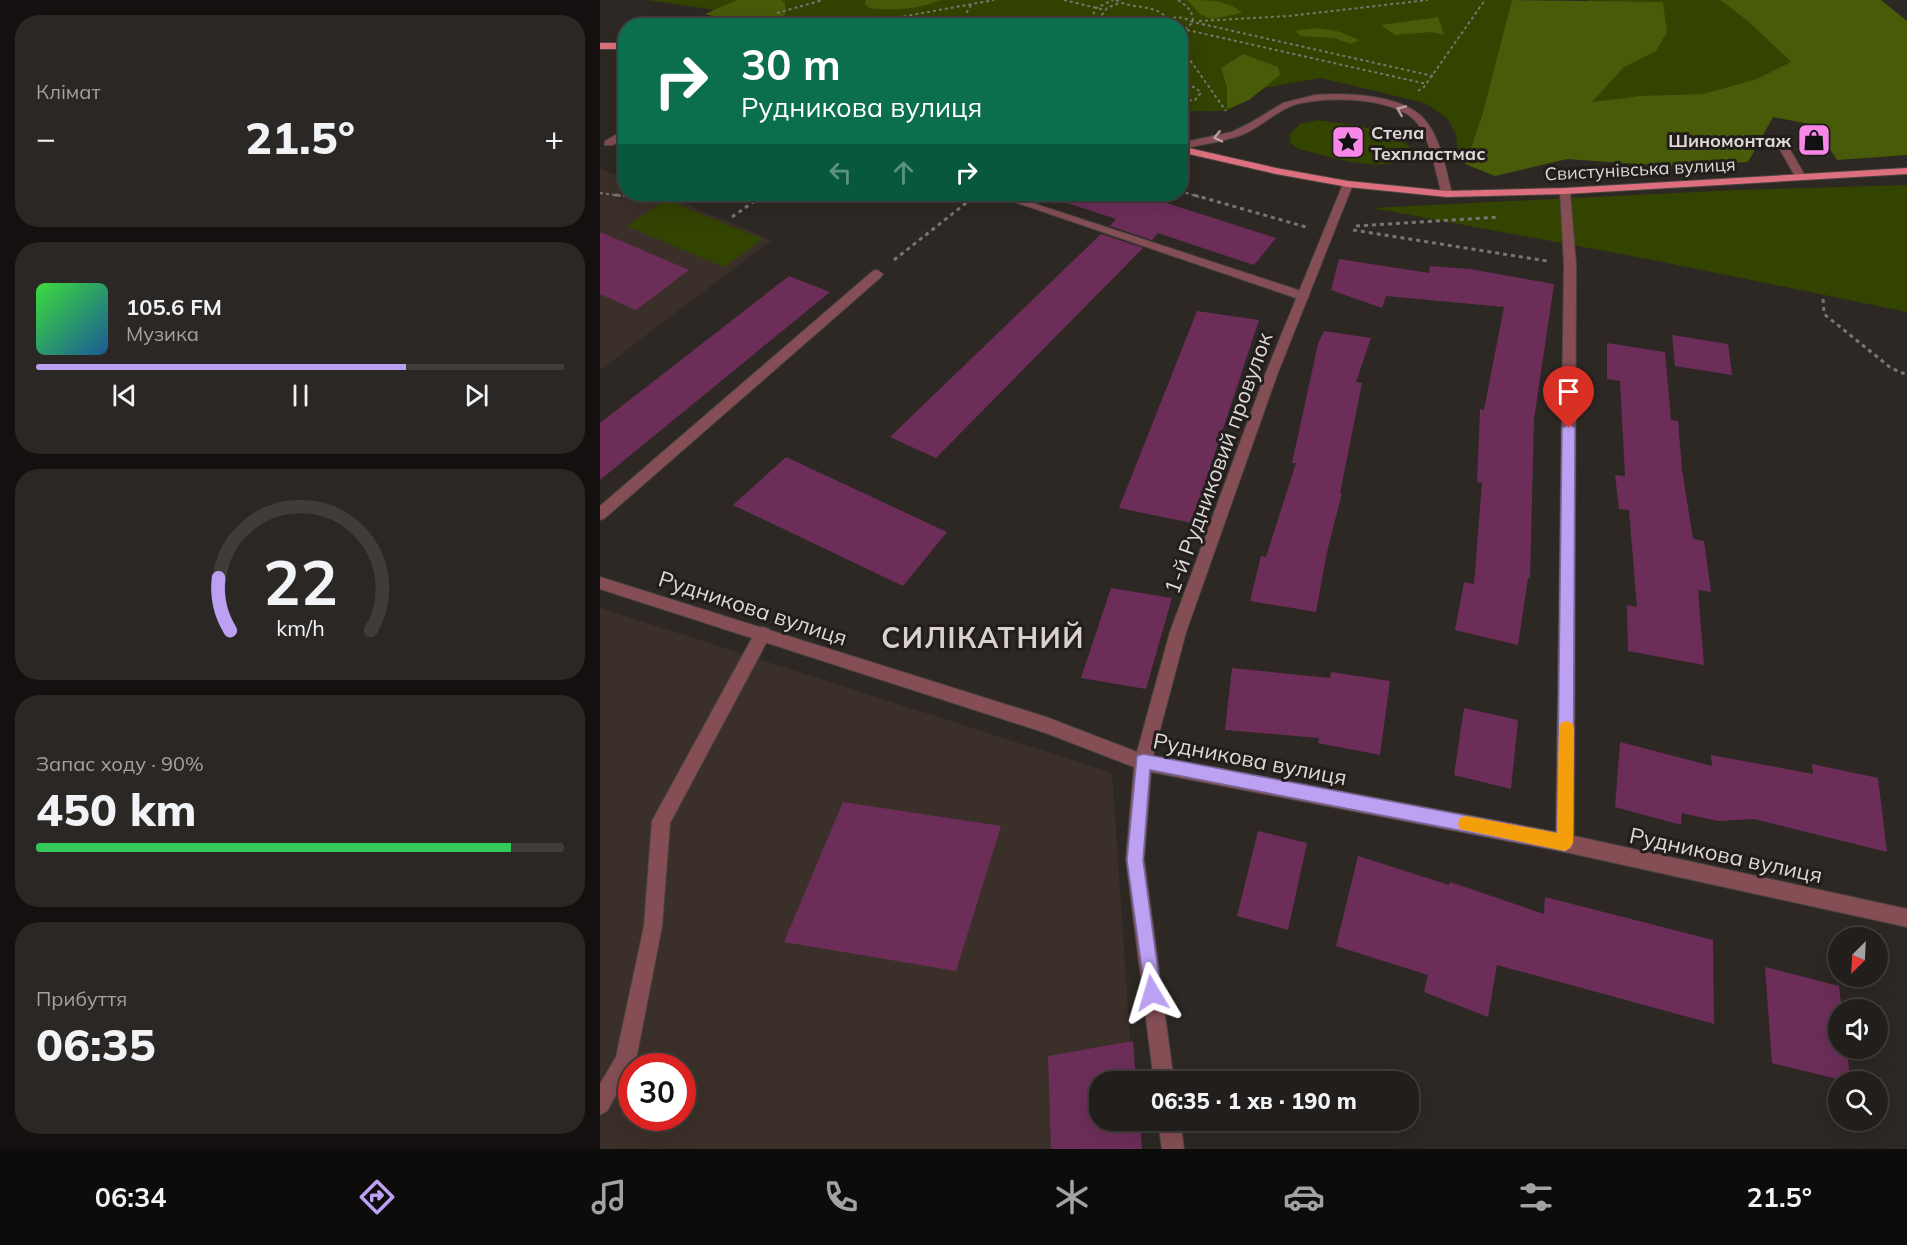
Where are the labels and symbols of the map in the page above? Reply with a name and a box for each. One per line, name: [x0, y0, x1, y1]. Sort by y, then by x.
one-way arrow: [1397, 105, 1408, 117]
place label: Стела Техпластмас: [1371, 121, 1486, 165]
shop icon: Шиномонтаж: [1796, 122, 1832, 158]
place icon: Стела Техпластмас: [1330, 124, 1366, 160]
place label: Шиномонтаж: [1668, 129, 1792, 152]
one-way arrow: [1213, 130, 1223, 143]
street label: Свистунівська вулиця: [1544, 153, 1736, 185]
street label: 1-й Рудниковий провулок: [1158, 328, 1278, 598]
pin: [1543, 366, 1594, 428]
street label: Рудникова вулиця: [655, 564, 851, 652]
district label: СИЛІКАТНИЙ: [881, 620, 1085, 655]
street label: Рудникова вулиця: [1151, 726, 1349, 792]
street label: Рудникова вулиця: [1627, 821, 1825, 889]
north arrow: [1828, 927, 1888, 987]
position arrow: [1120, 961, 1184, 1025]
speed limit sign: 30: [618, 1053, 696, 1131]

